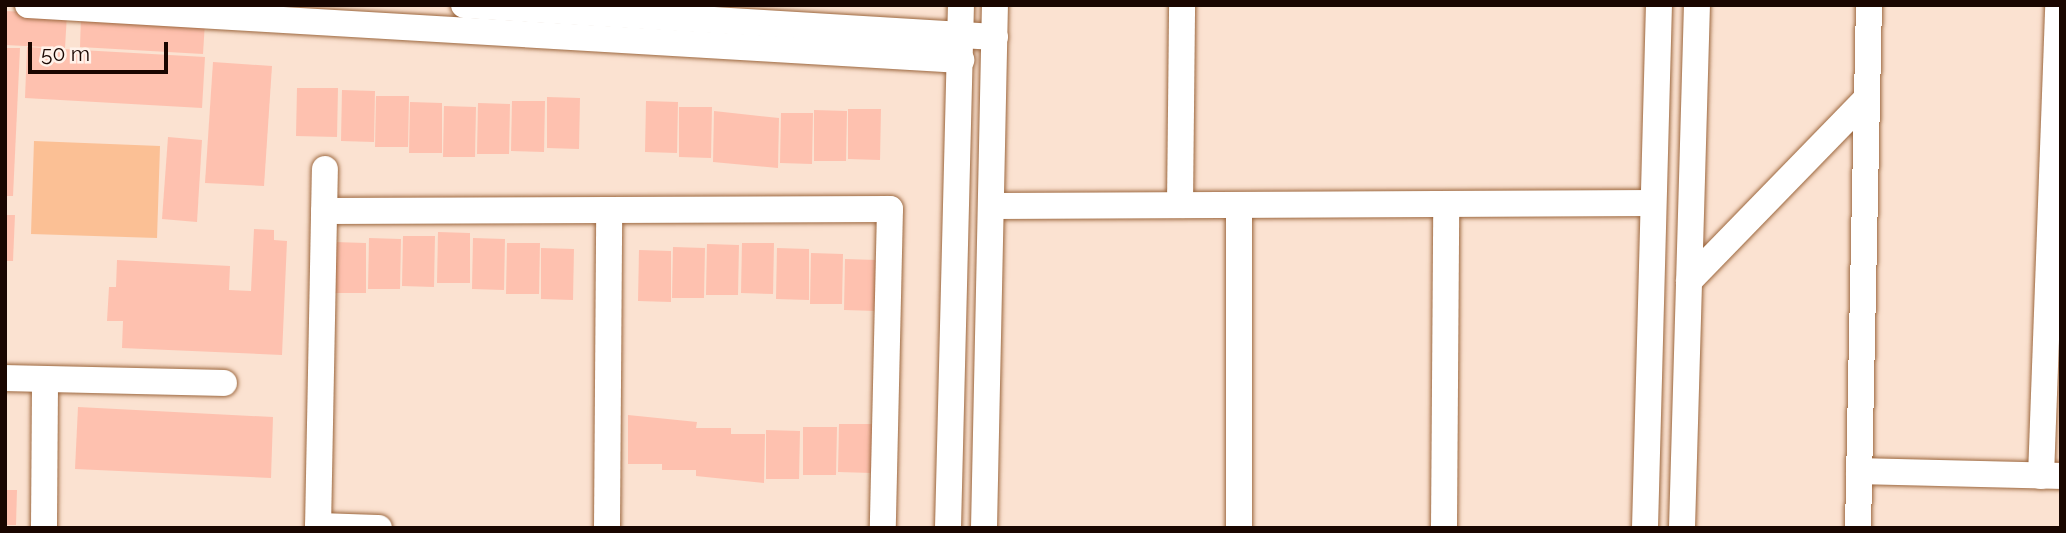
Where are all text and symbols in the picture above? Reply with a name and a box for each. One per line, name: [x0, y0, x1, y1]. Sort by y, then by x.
scale bar: [32, 28, 172, 72]
text: 50 m: [41, 41, 90, 66]

